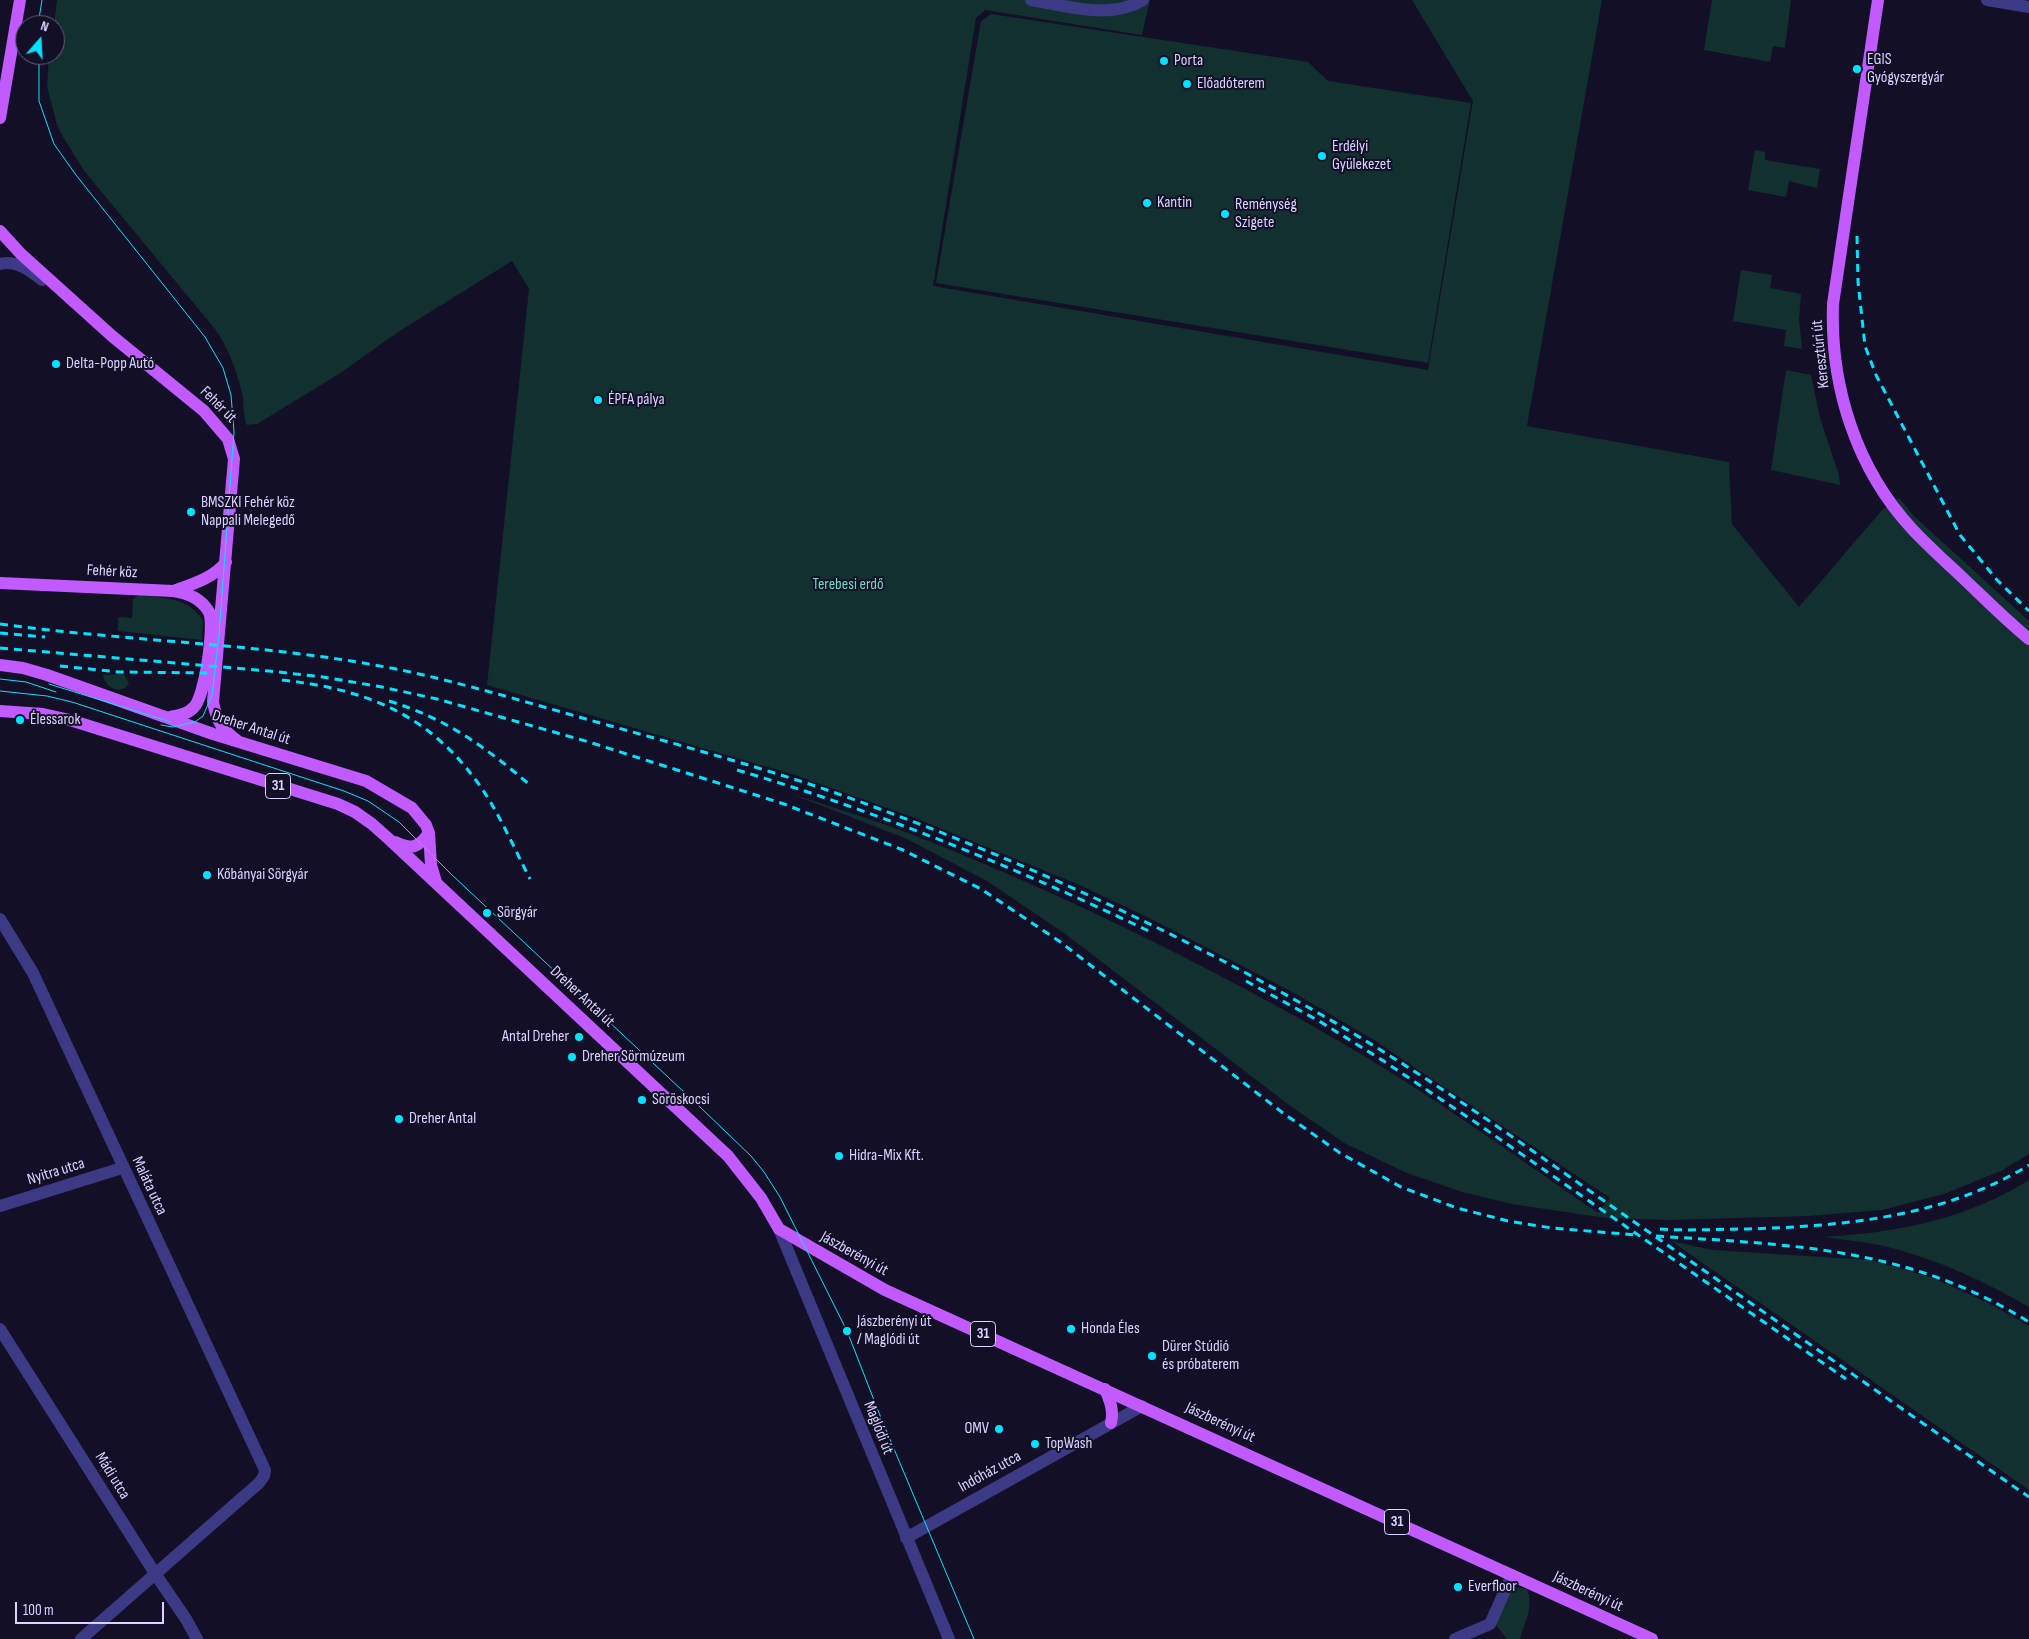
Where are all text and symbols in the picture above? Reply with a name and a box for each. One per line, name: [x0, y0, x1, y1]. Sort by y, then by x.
north arrow: [15, 15, 65, 65]
text: N: [38, 17, 51, 36]
place label: EGIS Gyógyszergyár: [1867, 50, 1944, 88]
place label: Porta: [1174, 51, 1203, 71]
marker: Porta: [1158, 55, 1170, 67]
marker: EGIS Gyógyszergyár: [1851, 63, 1863, 75]
place label: Előadóterem: [1197, 74, 1265, 94]
marker: Előadóterem: [1181, 78, 1193, 90]
place label: Erdélyi Gyülekezet: [1332, 137, 1391, 175]
marker: Erdélyi Gyülekezet: [1316, 150, 1328, 162]
place label: Kantin: [1157, 193, 1192, 213]
place label: Reménység Szigete: [1235, 195, 1297, 233]
marker: Kantin: [1141, 197, 1153, 209]
marker: Reménység Szigete: [1219, 208, 1231, 220]
street label: Keresztúri út: [1808, 319, 1834, 389]
place label: Delta-Popp Autó: [66, 354, 154, 374]
marker: Delta-Popp Autó: [50, 358, 62, 370]
street label: Fehér út: [196, 383, 240, 427]
place label: ÉPFA pálya: [608, 390, 665, 410]
marker: ÉPFA pálya: [592, 394, 604, 406]
place label: BMSZKI Fehér köz Nappali Melegedő: [201, 493, 295, 531]
marker: BMSZKI Fehér köz Nappali Melegedő: [185, 506, 197, 518]
street label: Fehér köz: [86, 561, 138, 583]
park label: Terebesi erdő: [812, 575, 884, 595]
street label: Dreher Antal út: [209, 706, 293, 750]
place label: Élessarok: [30, 710, 80, 730]
marker: Élessarok: [14, 714, 26, 726]
road number: 31: [266, 774, 290, 798]
place label: Kőbányai Sörgyár: [217, 865, 308, 885]
marker: Kőbányai Sörgyár: [201, 869, 213, 881]
place label: Sörgyár: [497, 903, 537, 923]
marker: Sörgyár: [481, 907, 493, 919]
street label: Dreher Antal út: [546, 962, 618, 1032]
place label: Antal Dreher: [502, 1027, 569, 1047]
marker: Antal Dreher: [573, 1031, 585, 1043]
place label: Dreher Sörmúzeum: [582, 1047, 685, 1067]
marker: Dreher Sörmúzeum: [566, 1051, 578, 1063]
place label: Söröskocsi: [652, 1090, 710, 1110]
marker: Söröskocsi: [636, 1094, 648, 1106]
place label: Dreher Antal: [409, 1109, 476, 1129]
marker: Dreher Antal: [393, 1113, 405, 1125]
place label: Hidra-Mix Kft.: [849, 1146, 924, 1166]
marker: Hidra-Mix Kft.: [833, 1150, 845, 1162]
street label: Nyitra utca: [25, 1154, 87, 1190]
street label: Maláta utca: [127, 1154, 171, 1218]
street label: Jászberényi út: [817, 1228, 891, 1280]
place label: Jászberényi út / Maglódi út: [857, 1312, 932, 1350]
place label: Honda Éles: [1081, 1319, 1140, 1339]
road number: 31: [970, 1322, 996, 1346]
marker: Honda Éles: [1065, 1323, 1077, 1335]
marker: Jászberényi út / Maglódi út: [841, 1325, 853, 1337]
place label: Dürer Stúdió és próbaterem: [1162, 1337, 1239, 1375]
marker: Dürer Stúdió és próbaterem: [1146, 1350, 1158, 1362]
street label: Maglódi út: [859, 1399, 897, 1457]
street label: Jászberényi út: [1182, 1399, 1258, 1447]
place label: OMV: [964, 1419, 989, 1439]
marker: OMV: [993, 1423, 1005, 1435]
place label: TopWash: [1045, 1434, 1092, 1454]
marker: TopWash: [1029, 1438, 1041, 1450]
street label: Indóház utca: [955, 1447, 1025, 1497]
street label: Mádi utca: [90, 1449, 134, 1503]
road number: 31: [1384, 1510, 1410, 1534]
street label: Jászberényi út: [1550, 1568, 1626, 1616]
place label: Everfloor: [1468, 1577, 1517, 1597]
marker: Everfloor: [1452, 1581, 1464, 1593]
scale bar: [18, 1592, 166, 1624]
text: 100 m: [23, 1601, 54, 1620]

